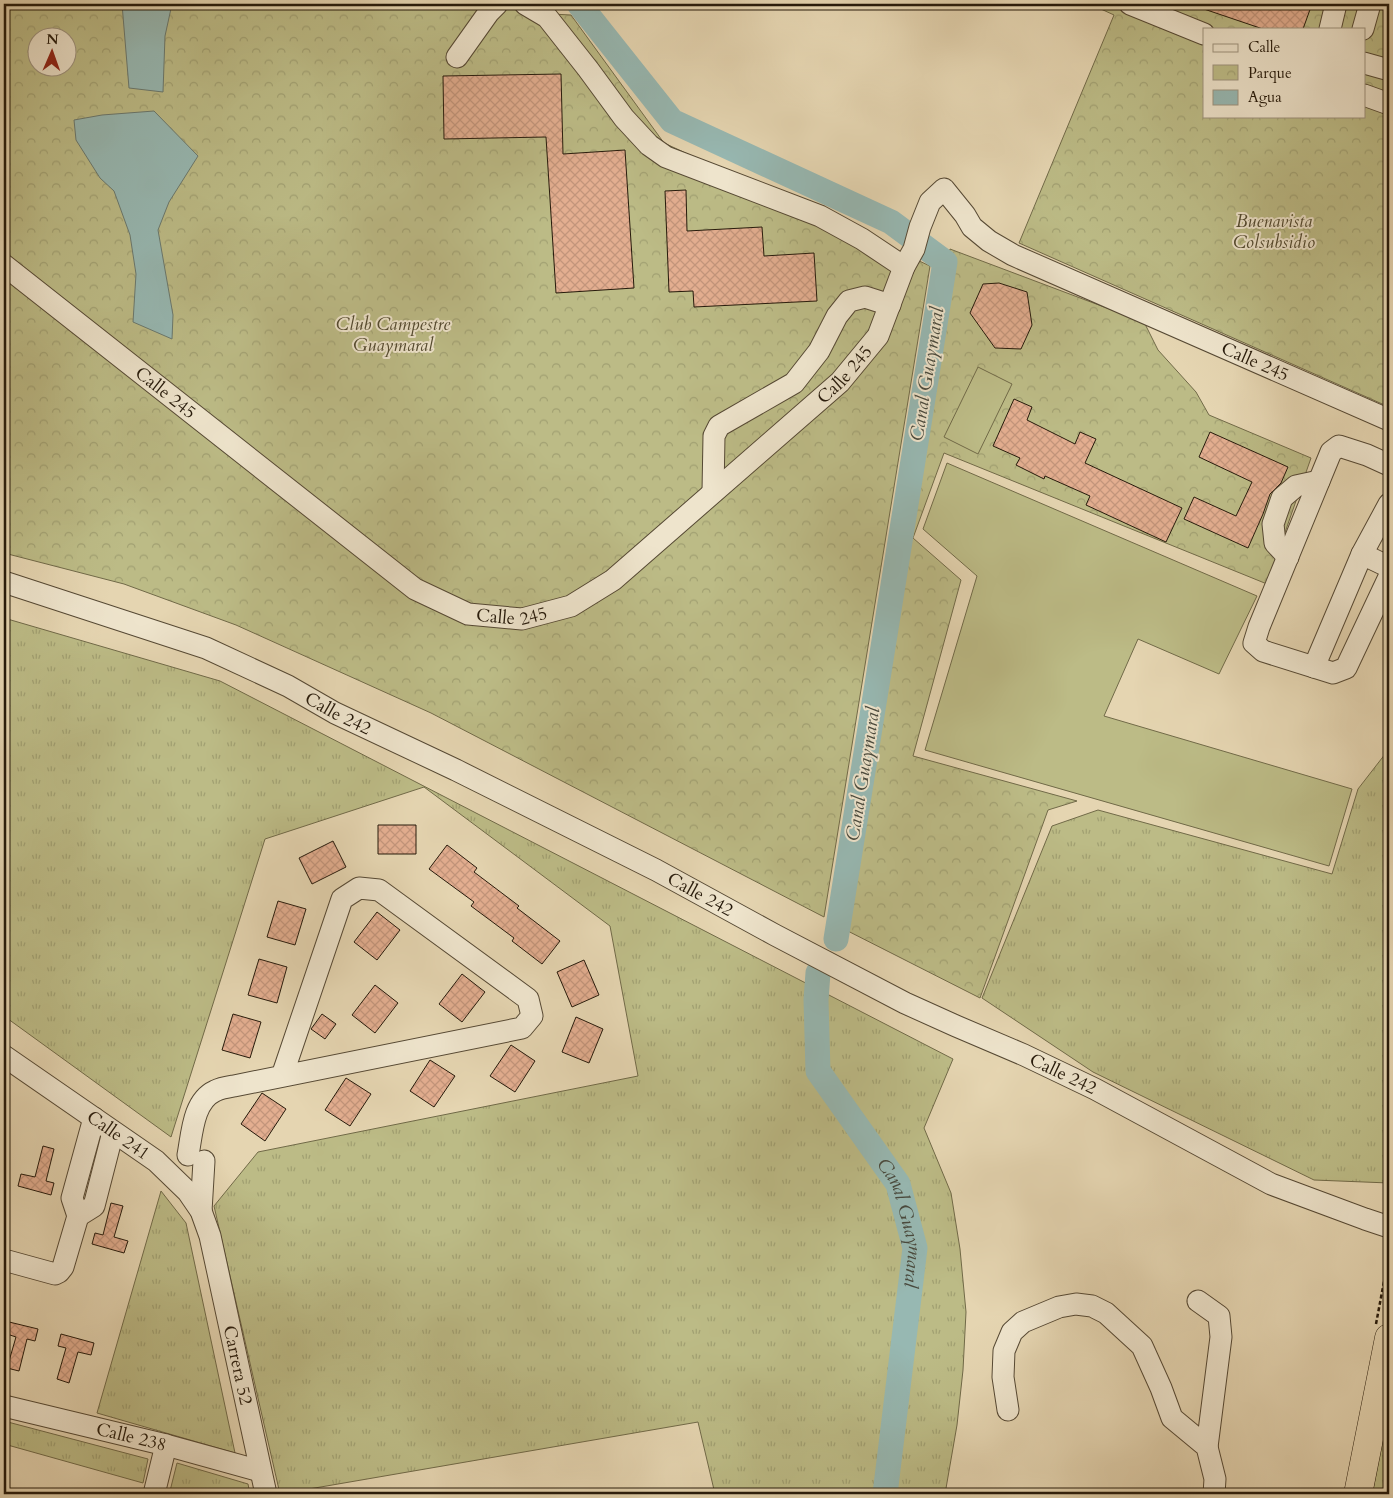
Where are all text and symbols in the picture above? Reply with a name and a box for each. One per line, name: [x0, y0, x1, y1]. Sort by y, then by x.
north arrow: [28, 28, 78, 78]
legend: [1203, 28, 1366, 118]
text: N: [46, 30, 59, 49]
text: Calle: [1248, 37, 1281, 57]
text: Parque: [1248, 63, 1292, 83]
text: Agua: [1248, 87, 1282, 107]
park label: Buenavista Colsubsidio: [1233, 209, 1315, 255]
water label: Canal Guaymaral: [904, 304, 951, 443]
park label: Club Campestre Guaymaral: [336, 312, 451, 358]
street label: Calle 245: [1218, 336, 1293, 387]
street label: Calle 245: [811, 340, 878, 409]
street label: Calle 245: [130, 361, 202, 424]
street label: Calle 245: [475, 600, 550, 632]
street label: Calle 242: [300, 686, 375, 741]
water label: Canal Guaymaral: [840, 704, 887, 843]
street label: Calle 242: [663, 866, 738, 922]
street label: Calle 242: [1025, 1047, 1101, 1100]
street label: Calle 241: [82, 1104, 155, 1166]
water label: Canal Guaymaral: [871, 1153, 928, 1290]
street label: Carrera 52: [217, 1323, 259, 1407]
street label: Calle 238: [94, 1416, 169, 1457]

